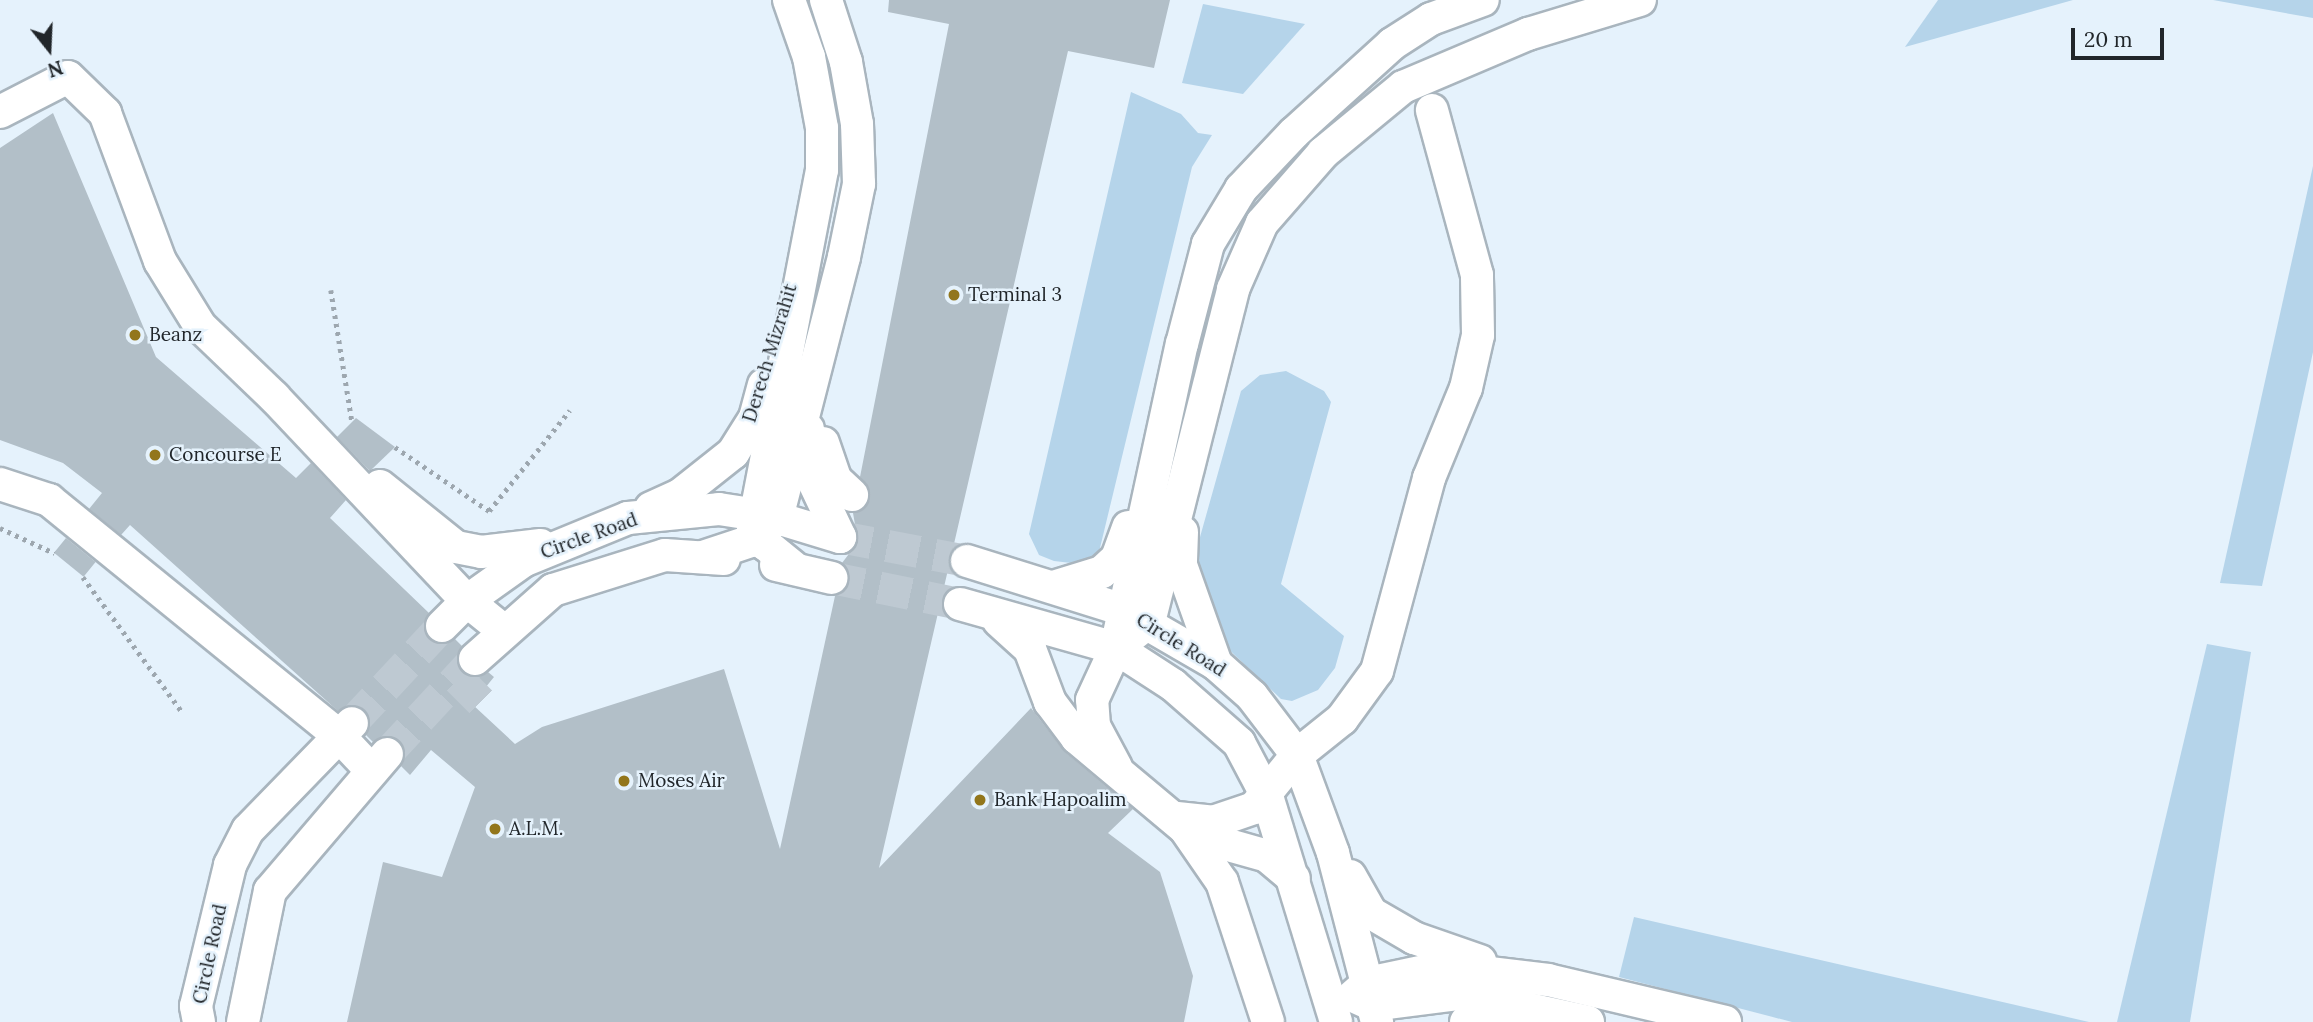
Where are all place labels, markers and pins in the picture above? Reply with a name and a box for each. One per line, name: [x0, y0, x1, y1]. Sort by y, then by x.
place label: Terminal 3: [968, 284, 1062, 306]
marker: Terminal 3: [946, 287, 962, 303]
place label: Beanz: [149, 324, 202, 346]
marker: Beanz: [127, 327, 143, 343]
place label: Concourse E: [169, 444, 282, 466]
marker: Concourse E: [147, 447, 163, 463]
place label: Moses Air: [638, 770, 725, 792]
marker: Moses Air: [616, 773, 632, 789]
place label: Bank Hapoalim: [994, 789, 1127, 811]
marker: Bank Hapoalim: [972, 792, 988, 808]
place label: A.L.M.: [509, 818, 563, 840]
marker: A.L.M.: [487, 821, 503, 837]

